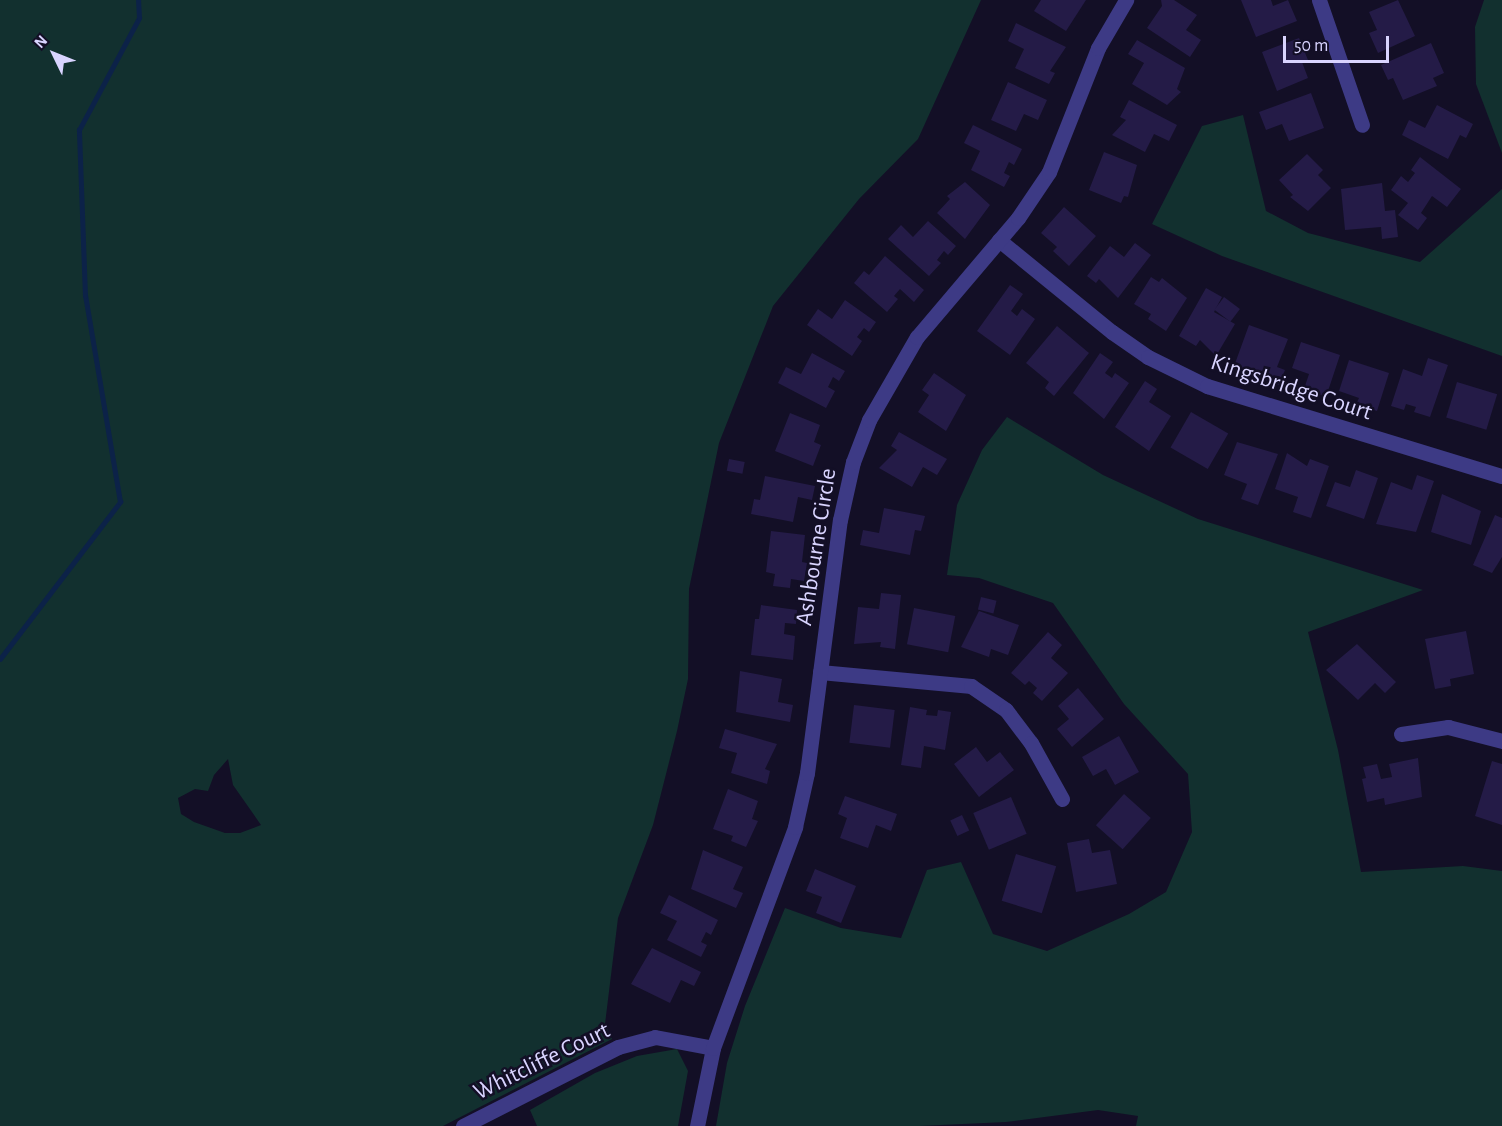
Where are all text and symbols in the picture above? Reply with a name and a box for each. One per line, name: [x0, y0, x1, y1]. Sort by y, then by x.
north arrow: [24, 24, 84, 84]
scale bar: [1286, 24, 1392, 62]
text: N: [31, 32, 50, 51]
text: 50 m: [1294, 37, 1328, 55]
street label: Kingsbridge Court: [1207, 348, 1375, 428]
street label: Ashbourne Circle: [790, 466, 844, 628]
street label: Whitcliffe Court: [469, 1017, 615, 1107]

